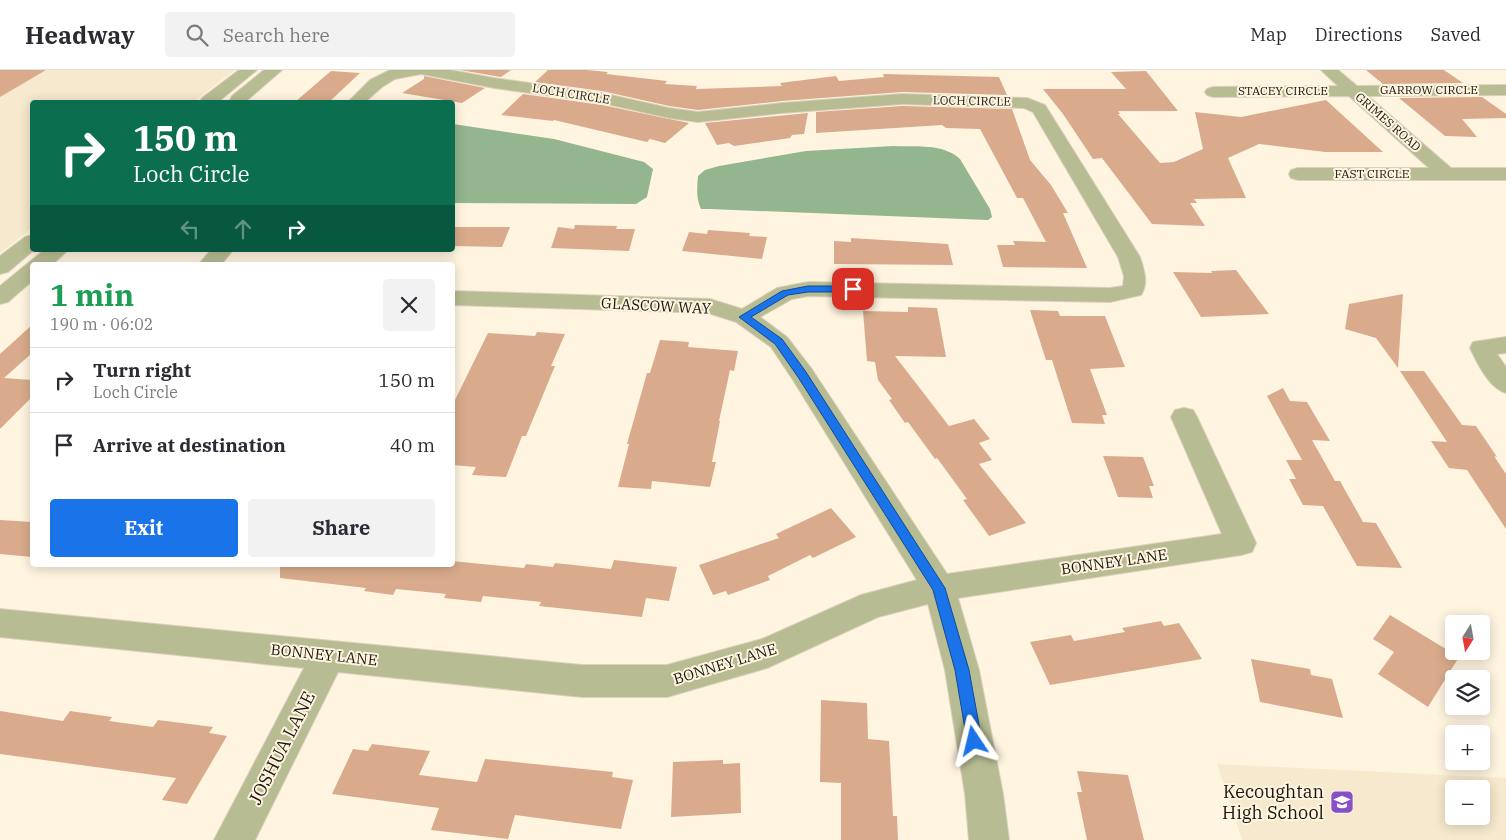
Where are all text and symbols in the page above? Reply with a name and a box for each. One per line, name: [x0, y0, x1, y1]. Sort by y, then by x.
search box: [165, 12, 515, 57]
text: Headway: [25, 19, 135, 51]
icon: search: [183, 21, 211, 49]
text: Search here: [223, 23, 330, 47]
text: Map: [1250, 23, 1287, 46]
text: Directions: [1315, 23, 1403, 46]
text: Saved: [1431, 23, 1481, 46]
street label: LOCH CIRCLE: [531, 80, 611, 107]
street label: GARROW CIRCLE: [1380, 82, 1478, 97]
street label: STACEY CIRCLE: [1238, 83, 1328, 98]
street label: GRIMES ROAD: [1353, 89, 1424, 154]
street label: LOCH CIRCLE: [933, 92, 1011, 109]
text: 150 m: [133, 115, 238, 161]
icon: right: [50, 120, 115, 185]
text: Loch Circle: [133, 159, 250, 188]
street label: FAST CIRCLE: [1334, 166, 1410, 181]
icon: left: [176, 215, 204, 243]
icon: ahead: [229, 215, 257, 243]
icon: right: [282, 215, 310, 243]
pin: [832, 268, 874, 310]
text: 1 min: [50, 275, 134, 314]
icon: arrive: [839, 275, 867, 303]
button: close: [383, 279, 435, 331]
street label: GLASCOW WAY: [601, 293, 712, 318]
text: 190 m · 06:02: [50, 314, 153, 334]
text: Turn right: [93, 358, 191, 382]
icon: right: [50, 366, 78, 394]
text: 150 m: [378, 368, 435, 392]
text: Loch Circle: [93, 382, 178, 402]
icon: arrive: [50, 431, 78, 459]
text: Arrive at destination: [93, 433, 286, 457]
text: 40 m: [390, 433, 435, 457]
button: Exit: [50, 499, 238, 557]
button: Share: [248, 499, 435, 557]
street label: BONNEY LANE: [1060, 545, 1168, 578]
north arrow: [1445, 615, 1490, 660]
map controls: [1445, 615, 1490, 825]
street label: BONNEY LANE: [270, 639, 378, 670]
street label: BONNEY LANE: [671, 639, 779, 688]
button: layers: [1445, 670, 1490, 715]
street label: JOSHUA LANE: [243, 687, 320, 808]
position arrow: [947, 714, 999, 766]
button: +: [1445, 725, 1490, 770]
place label: Kecoughtan High School: [1222, 780, 1324, 824]
button: −: [1445, 780, 1490, 825]
school or university icon: Kecoughtan High School: [1329, 789, 1355, 815]

